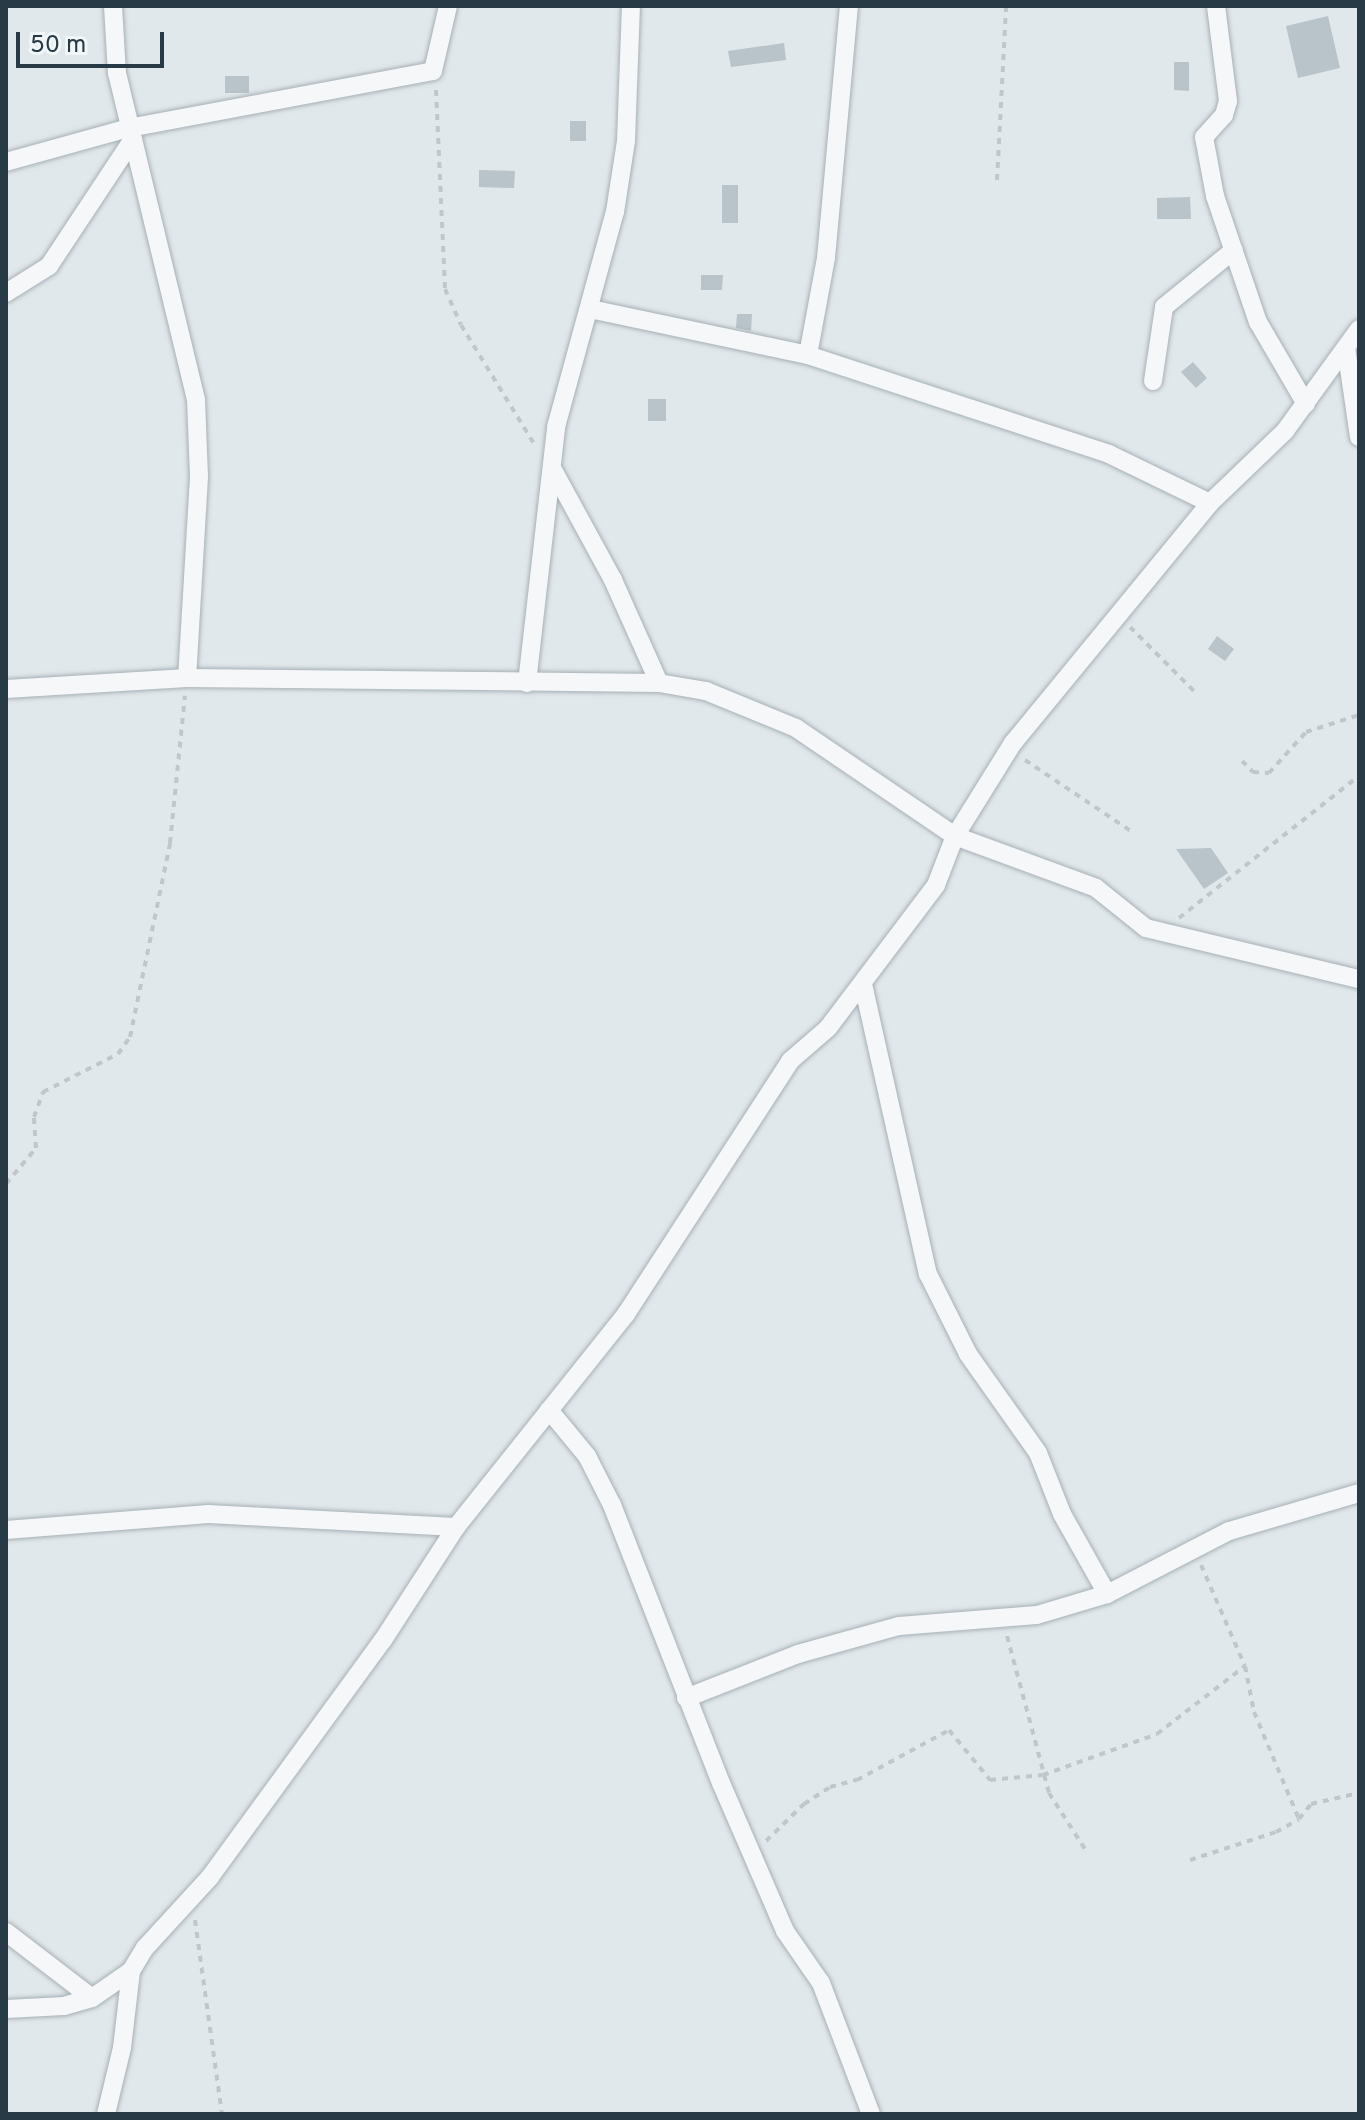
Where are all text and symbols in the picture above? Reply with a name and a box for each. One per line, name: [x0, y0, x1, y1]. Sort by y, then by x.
scale bar: [20, 16, 168, 66]
text: 50 m: [30, 31, 86, 61]

